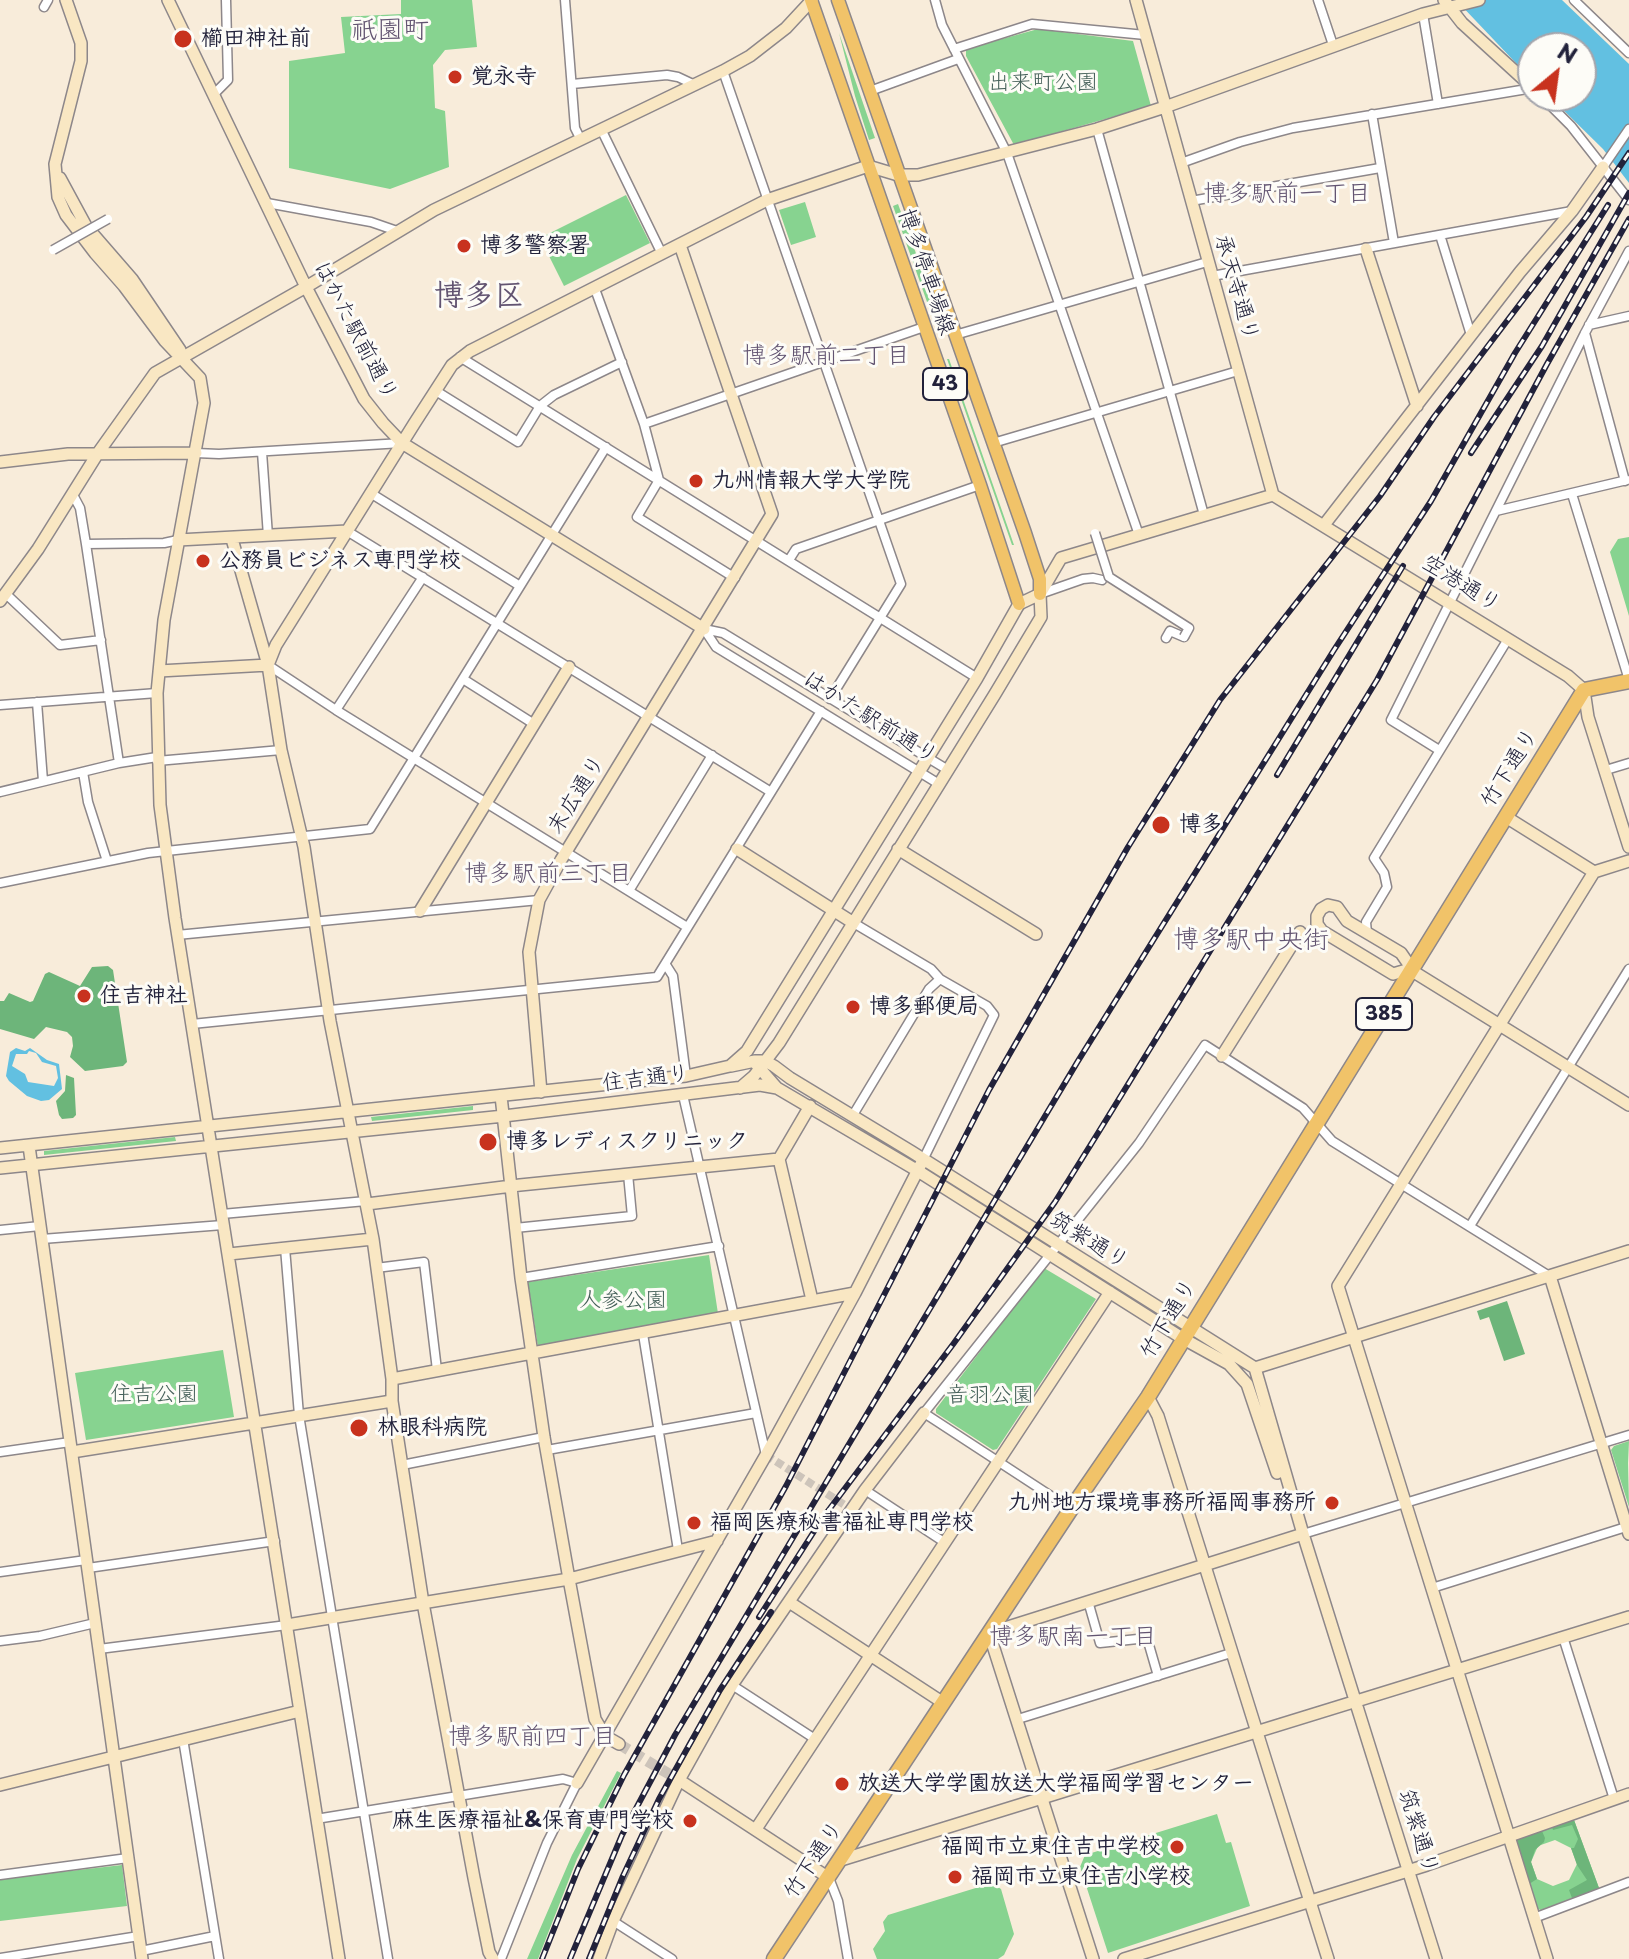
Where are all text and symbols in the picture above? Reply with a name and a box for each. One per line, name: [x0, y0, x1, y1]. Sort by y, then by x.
district label: 祇園町: [351, 15, 429, 47]
place label: 櫛田神社前: [201, 26, 311, 52]
marker: 櫛田神社前: [172, 28, 194, 50]
north arrow: [1517, 32, 1597, 112]
text: N: [1552, 34, 1584, 71]
place label: 覚永寺: [471, 64, 537, 90]
marker: 覚永寺: [446, 68, 464, 86]
park label: 出来町公園: [988, 70, 1098, 96]
district label: 博多駅前一丁目: [1203, 180, 1371, 208]
street label: 博多停車場線: [892, 205, 960, 339]
street label: 承天寺通り: [1208, 231, 1264, 345]
place label: 博多警察署: [480, 233, 590, 259]
marker: 博多警察署: [455, 237, 473, 255]
street label: はかた駅前通り: [307, 257, 403, 405]
district label: 博多区: [434, 279, 524, 315]
district label: 博多駅前二丁目: [742, 342, 910, 370]
road number: 43: [923, 368, 967, 400]
place label: 九州情報大学大学院: [712, 468, 910, 494]
marker: 九州情報大学大学院: [687, 472, 705, 490]
place label: 公務員ビジネス専門学校: [219, 548, 461, 574]
street label: 空港通り: [1417, 549, 1505, 619]
marker: 公務員ビジネス専門学校: [194, 552, 212, 570]
street label: はかた駅前通り: [798, 666, 942, 770]
street label: 竹下通り: [1475, 724, 1545, 812]
street label: 末広通り: [542, 751, 612, 839]
place label: 博多: [1179, 812, 1223, 838]
marker: 博多: [1150, 814, 1172, 836]
district label: 博多駅前三丁目: [464, 860, 632, 888]
district label: 博多駅中央街: [1173, 925, 1329, 957]
place label: 住吉神社: [100, 983, 188, 1009]
marker: 住吉神社: [75, 987, 93, 1005]
place label: 博多郵便局: [869, 994, 979, 1020]
marker: 博多郵便局: [844, 998, 862, 1016]
road number: 385: [1356, 998, 1412, 1030]
street label: 住吉通り: [601, 1061, 691, 1097]
place label: 博多レディスクリニック: [506, 1129, 748, 1155]
marker: 博多レディスクリニック: [477, 1131, 499, 1153]
street label: 筑紫通り: [1045, 1206, 1133, 1276]
street label: 竹下通り: [1135, 1274, 1203, 1364]
park label: 人参公園: [579, 1288, 667, 1314]
park label: 住吉公園: [110, 1382, 198, 1408]
park label: 音羽公園: [946, 1383, 1034, 1409]
place label: 林眼科病院: [377, 1415, 487, 1441]
marker: 林眼科病院: [348, 1417, 370, 1439]
place label: 九州地方環境事務所福岡事務所: [1008, 1490, 1316, 1516]
marker: 九州地方環境事務所福岡事務所: [1323, 1494, 1341, 1512]
place label: 福岡医療秘書福祉専門学校: [710, 1510, 974, 1536]
marker: 福岡医療秘書福祉専門学校: [685, 1514, 703, 1532]
district label: 博多駅南一丁目: [989, 1623, 1157, 1651]
district label: 博多駅前四丁目: [448, 1723, 616, 1751]
place label: 放送大学学園放送大学福岡学習センター: [858, 1771, 1254, 1797]
marker: 放送大学学園放送大学福岡学習センター: [833, 1775, 851, 1793]
street label: 筑紫通り: [1393, 1786, 1443, 1878]
place label: 麻生医療福祉&保育専門学校: [392, 1808, 674, 1834]
marker: 麻生医療福祉&保育専門学校: [681, 1812, 699, 1830]
street label: 竹下通り: [778, 1816, 850, 1904]
place label: 福岡市立東住吉中学校: [941, 1834, 1161, 1860]
marker: 福岡市立東住吉中学校: [1168, 1838, 1186, 1856]
place label: 福岡市立東住吉小学校: [971, 1864, 1191, 1890]
marker: 福岡市立東住吉小学校: [946, 1868, 964, 1886]

